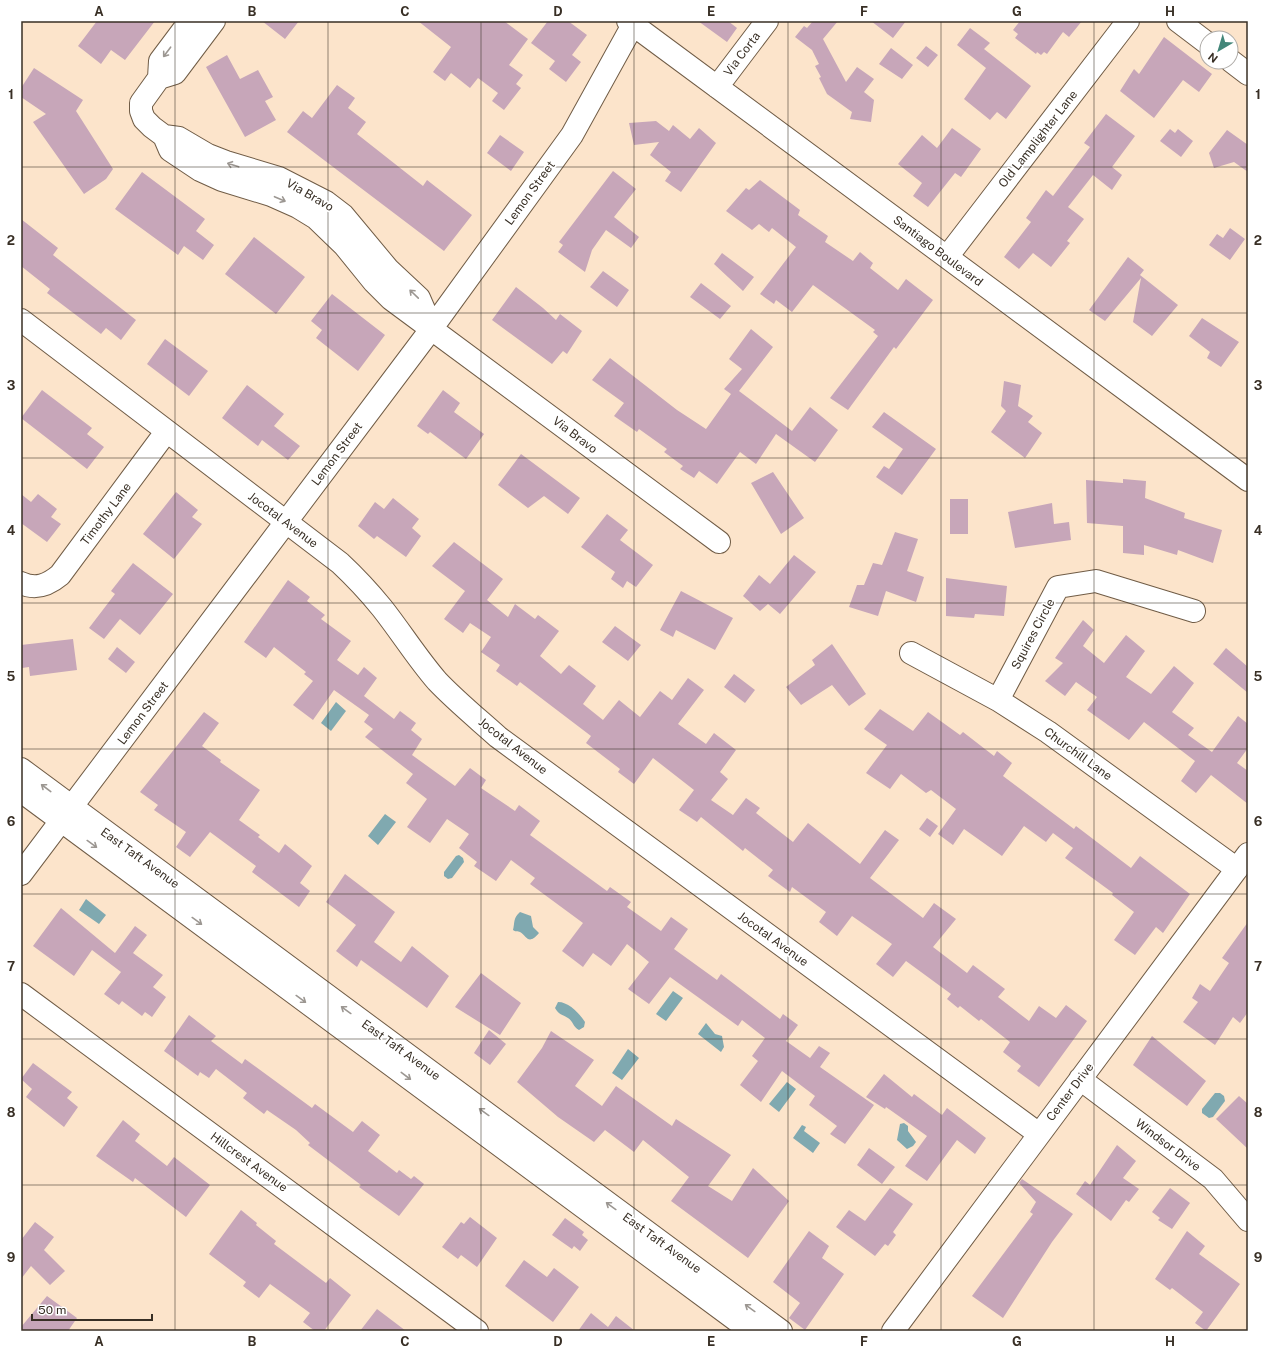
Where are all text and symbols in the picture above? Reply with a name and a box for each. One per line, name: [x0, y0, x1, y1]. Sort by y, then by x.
text: A: [94, 4, 104, 19]
text: B: [248, 4, 257, 19]
text: C: [400, 4, 410, 19]
text: D: [553, 4, 563, 19]
text: E: [707, 4, 715, 19]
text: F: [860, 4, 868, 19]
text: G: [1012, 4, 1022, 19]
text: H: [1165, 4, 1175, 19]
street label: Via Corta: [721, 29, 763, 79]
north arrow: [1199, 30, 1239, 70]
one-way arrow: [162, 46, 171, 57]
text: N: [1206, 51, 1220, 65]
text: 1: [8, 87, 14, 102]
street label: Old Lamplighter Lane: [996, 87, 1080, 190]
text: 1: [1255, 87, 1261, 102]
street label: Lemon Street: [502, 158, 558, 228]
one-way arrow: [227, 161, 240, 168]
street label: Via Bravo: [284, 176, 336, 214]
one-way arrow: [274, 196, 286, 203]
street label: Santiago Boulevard: [890, 213, 986, 289]
text: 2: [7, 233, 15, 248]
text: 2: [1254, 233, 1262, 248]
one-way arrow: [409, 289, 419, 299]
text: 3: [7, 378, 16, 393]
text: 3: [1254, 378, 1263, 393]
street label: Via Bravo: [550, 414, 600, 456]
street label: Lemon Street: [309, 419, 366, 488]
street label: Timothy Lane: [78, 480, 134, 548]
street label: Jocotal Avenue: [245, 489, 321, 551]
text: 4: [7, 523, 16, 538]
text: 4: [1254, 523, 1263, 538]
street label: Squires Circle: [1008, 596, 1058, 672]
text: 5: [7, 669, 16, 684]
text: 5: [1254, 669, 1263, 684]
street label: Lemon Street: [115, 678, 172, 747]
street label: Jocotal Avenue: [476, 715, 550, 777]
street label: Churchill Lane: [1041, 725, 1115, 783]
one-way arrow: [41, 784, 52, 792]
text: 6: [7, 814, 16, 829]
text: 6: [1254, 814, 1263, 829]
street label: East Taft Avenue: [98, 825, 182, 891]
one-way arrow: [86, 840, 97, 848]
street label: Jocotal Avenue: [735, 909, 811, 969]
one-way arrow: [191, 917, 202, 925]
text: 7: [7, 959, 15, 974]
text: 7: [1254, 959, 1262, 974]
one-way arrow: [295, 994, 306, 1003]
one-way arrow: [341, 1006, 352, 1014]
street label: East Taft Avenue: [359, 1017, 443, 1083]
street label: Center Drive: [1044, 1060, 1097, 1124]
one-way arrow: [400, 1072, 411, 1080]
text: 8: [7, 1105, 16, 1120]
text: 8: [1254, 1105, 1263, 1120]
one-way arrow: [479, 1108, 490, 1116]
street label: Windsor Drive: [1133, 1116, 1203, 1174]
street label: Hillcrest Avenue: [208, 1129, 290, 1195]
one-way arrow: [606, 1201, 617, 1210]
street label: East Taft Avenue: [620, 1210, 704, 1276]
text: 9: [7, 1250, 15, 1265]
text: 9: [1254, 1250, 1262, 1265]
scale bar: [32, 1296, 152, 1322]
text: 50 m: [38, 1303, 66, 1317]
one-way arrow: [744, 1304, 755, 1312]
text: A: [94, 1334, 104, 1349]
text: B: [248, 1334, 257, 1349]
text: C: [400, 1334, 410, 1349]
text: D: [553, 1334, 563, 1349]
text: E: [707, 1334, 715, 1349]
text: F: [860, 1334, 868, 1349]
text: G: [1012, 1334, 1022, 1349]
text: H: [1165, 1334, 1175, 1349]

